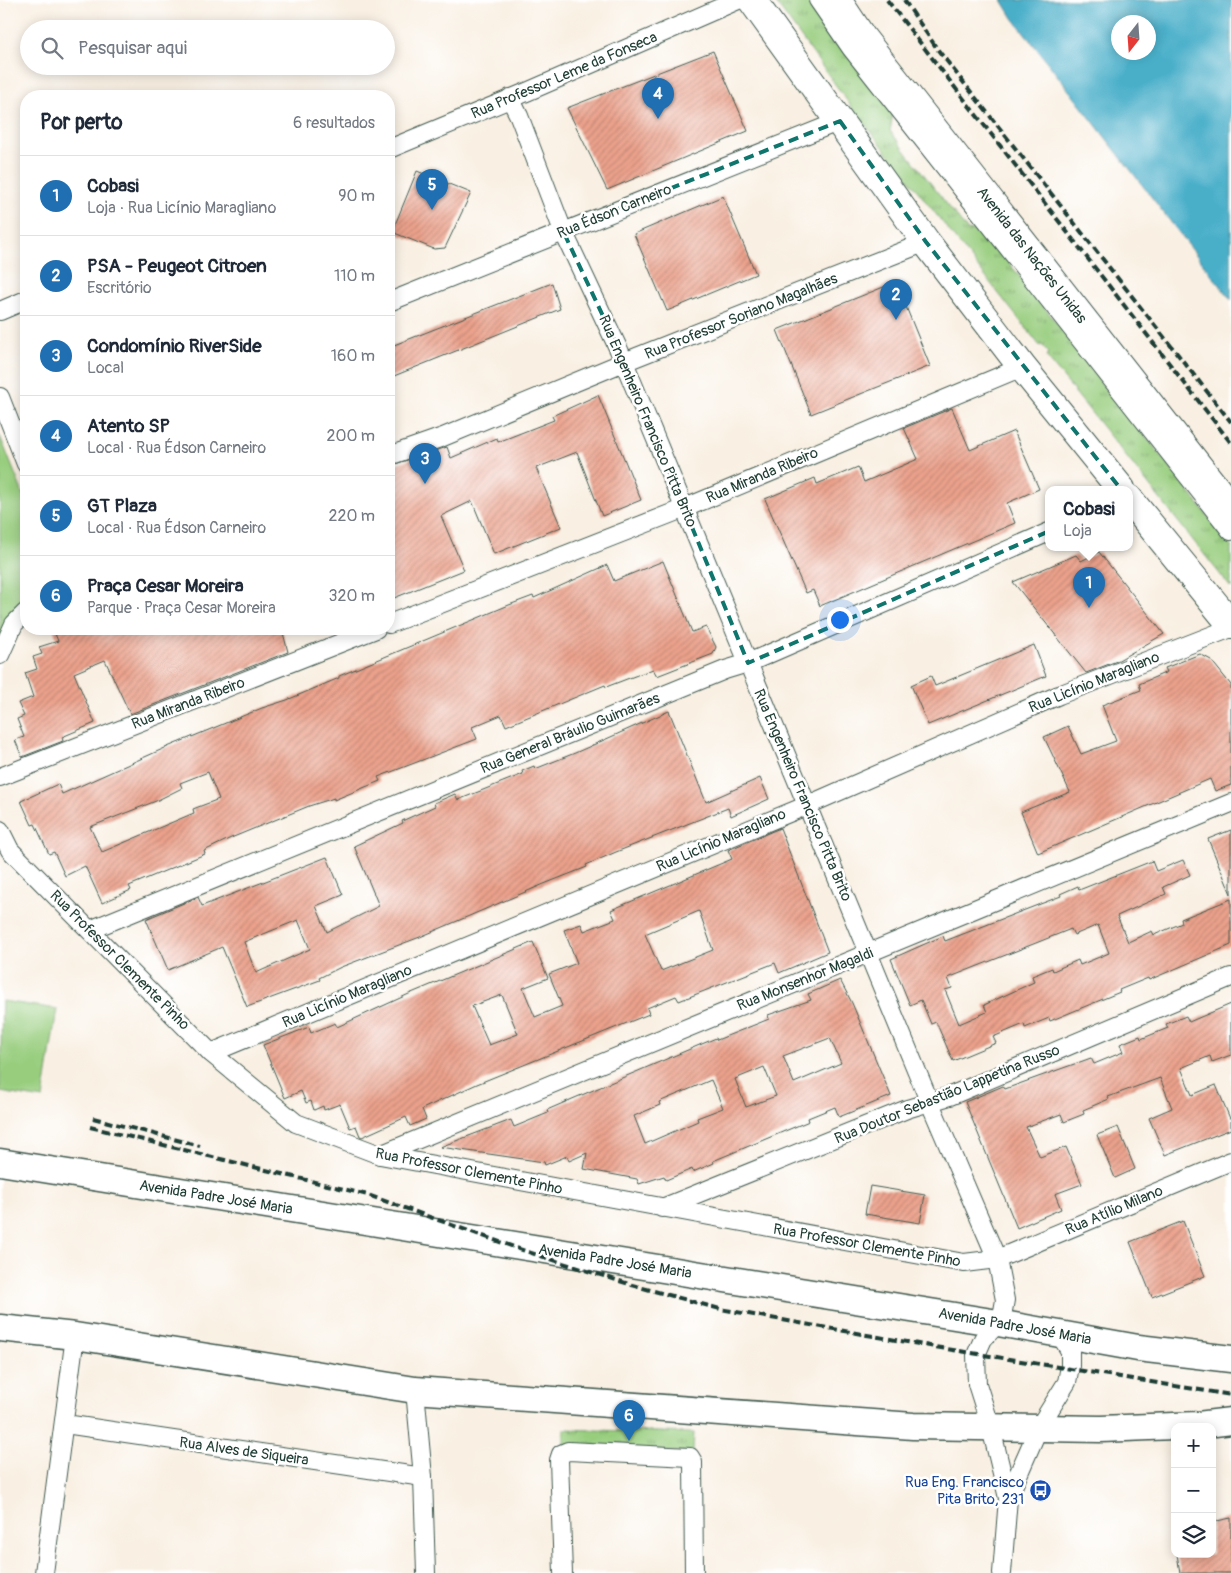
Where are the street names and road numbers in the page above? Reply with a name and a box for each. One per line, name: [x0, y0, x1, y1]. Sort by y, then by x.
street label: Rua Professor Leme da Fonseca: [468, 28, 660, 123]
street label: Rua Édson Carneiro: [554, 180, 674, 243]
street label: Avenida das Nações Unidas: [972, 183, 1091, 328]
street label: Rua Professor Soriano Magalhães: [642, 269, 841, 364]
street label: Rua Engenheiro Francisco Pitta Brito: [594, 312, 701, 530]
street label: Rua Miranda Ribeiro: [703, 443, 821, 508]
street label: Rua Licínio Maragliano: [1026, 648, 1162, 717]
street label: Rua Miranda Ribeiro: [129, 673, 247, 734]
street label: Rua Engenheiro Francisco Pitta Brito: [749, 686, 856, 904]
street label: Rua General Bráulio Guimarães: [478, 689, 663, 778]
street label: Rua Licínio Maragliano: [653, 805, 789, 876]
street label: Rua Professor Clemente Pinho: [46, 886, 194, 1034]
street label: Rua Monsenhor Magaldi: [734, 943, 876, 1015]
street label: Rua Licínio Maragliano: [279, 961, 415, 1032]
street label: Rua Doutor Sebastião Lappetina Russo: [832, 1040, 1063, 1148]
street label: Rua Professor Clemente Pinho: [374, 1144, 564, 1199]
street label: Avenida Padre José Maria: [138, 1176, 294, 1219]
street label: Rua Atílio Milano: [1062, 1181, 1166, 1240]
street label: Rua Professor Clemente Pinho: [772, 1220, 962, 1271]
street label: Avenida Padre José Maria: [537, 1240, 693, 1283]
street label: Avenida Padre José Maria: [937, 1304, 1093, 1349]
street label: Rua Alves de Siqueira: [178, 1433, 310, 1470]

